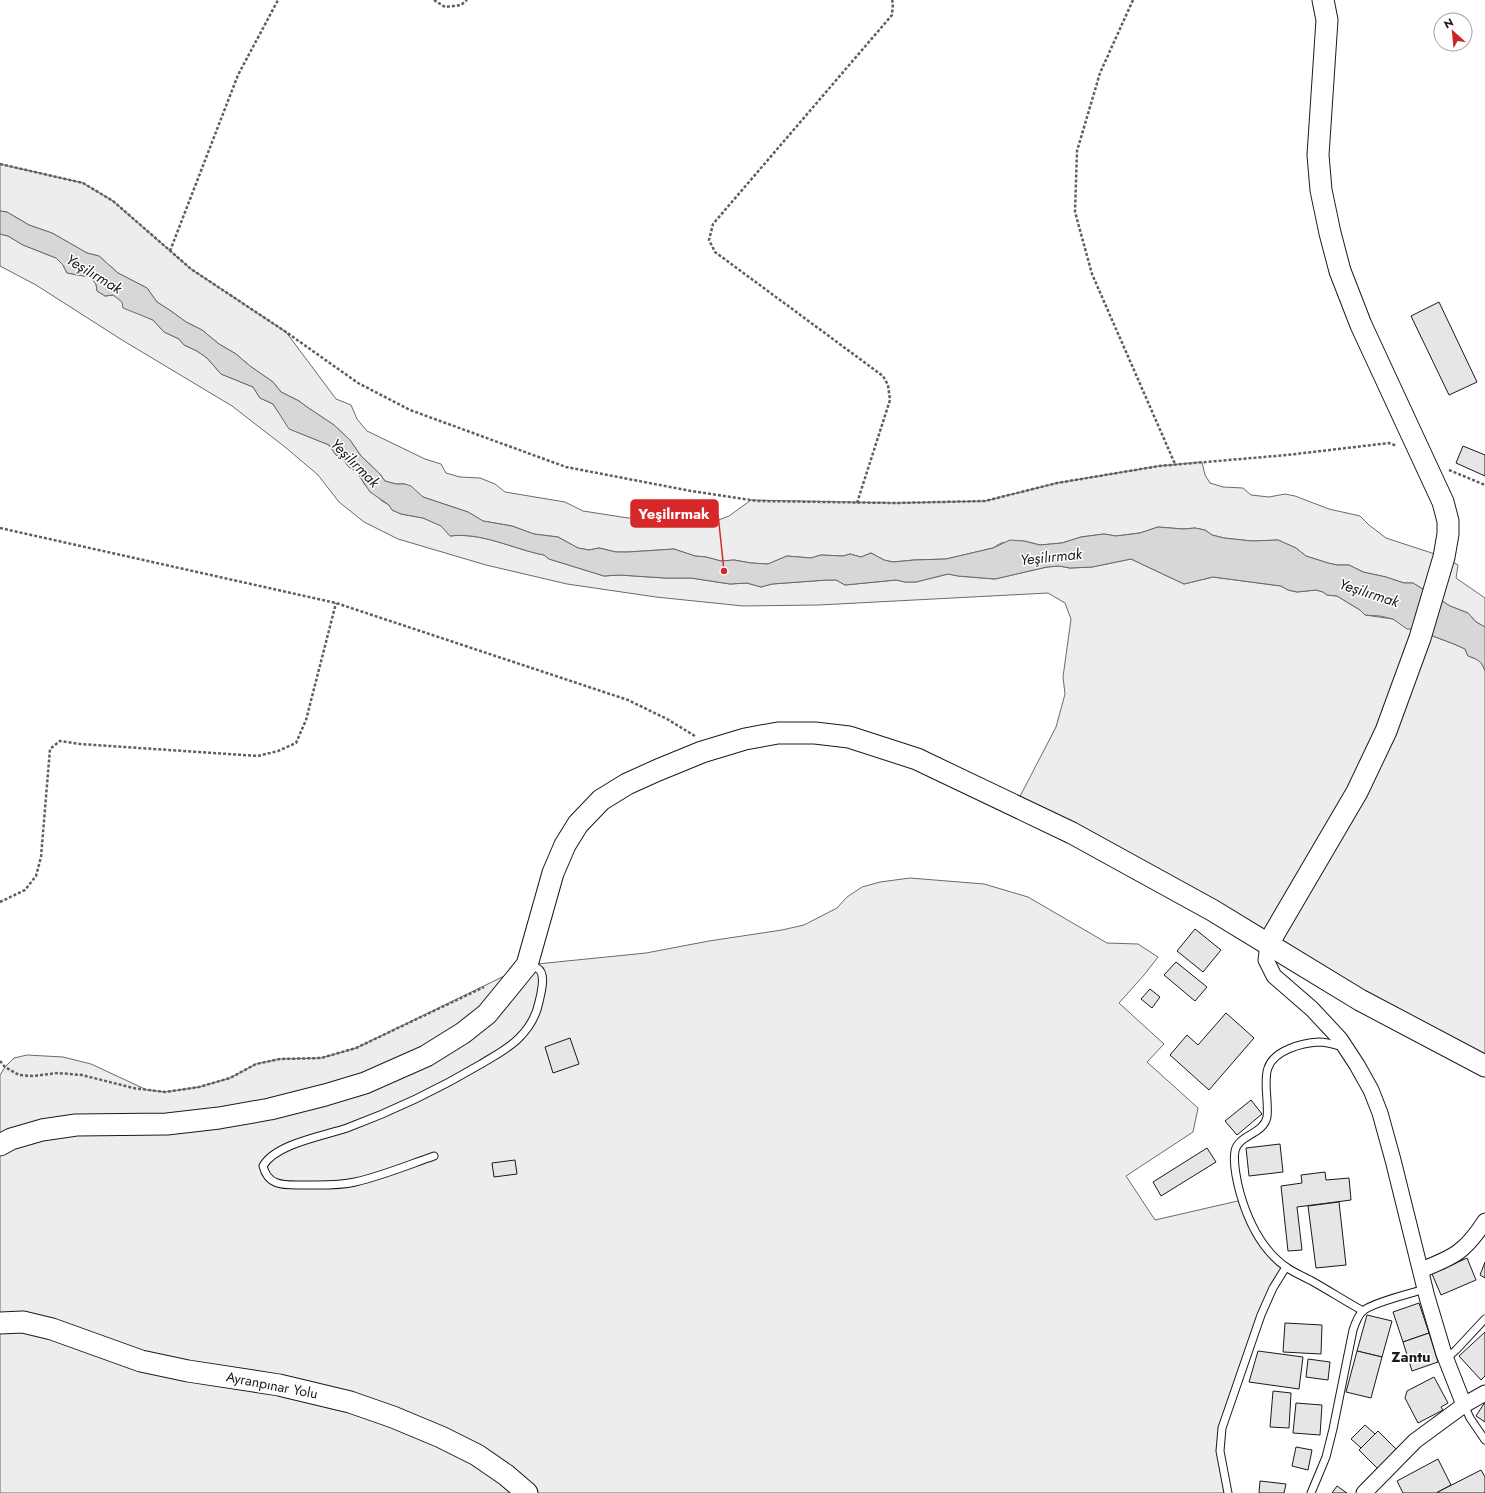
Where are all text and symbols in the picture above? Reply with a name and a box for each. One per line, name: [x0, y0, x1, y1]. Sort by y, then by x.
north arrow: [1433, 12, 1473, 52]
text: N: [1441, 14, 1456, 32]
water label: Yeşilırmak: [62, 249, 127, 300]
water label: Yeşilırmak: [325, 433, 385, 493]
callout: Yeşilırmak: [631, 500, 718, 527]
text: Yeşilırmak: [637, 503, 710, 525]
water label: Yeşilırmak: [1019, 543, 1084, 571]
water label: Yeşilırmak: [1336, 573, 1402, 613]
district label: Zantu: [1391, 1346, 1431, 1368]
street label: Ayranpınar Yolu: [224, 1366, 320, 1404]

